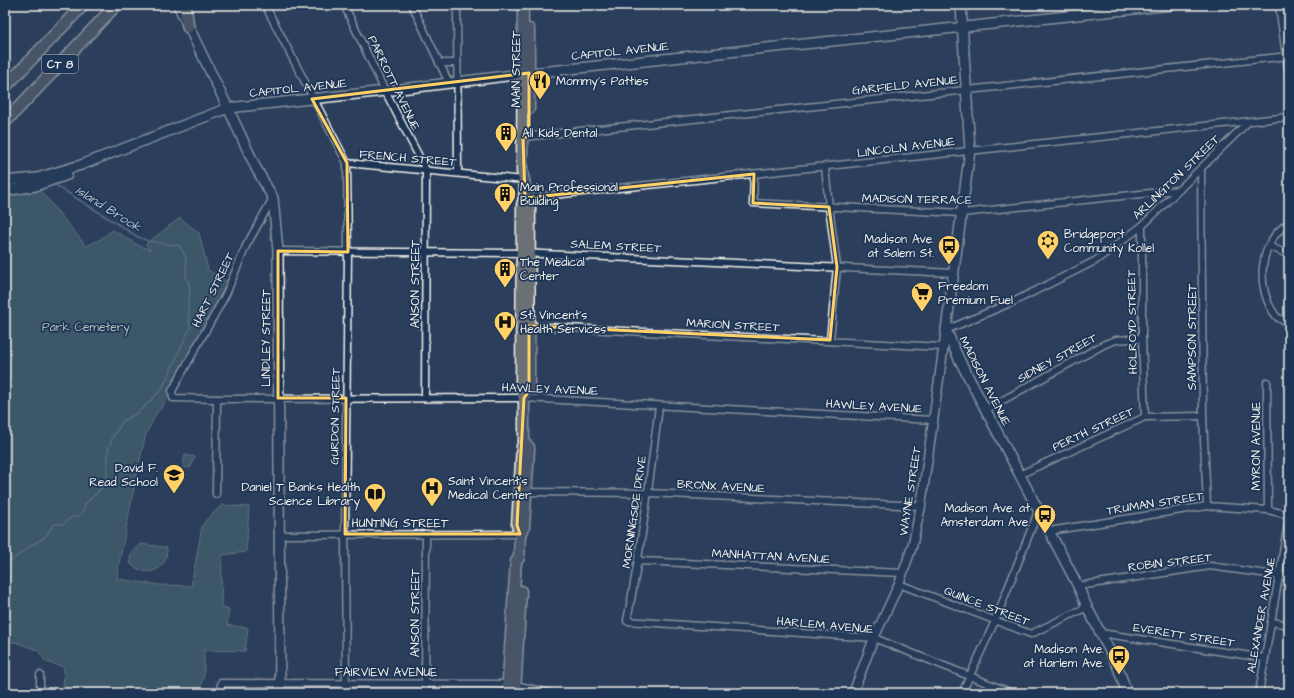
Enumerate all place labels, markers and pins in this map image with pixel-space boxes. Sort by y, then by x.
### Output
restaurant icon: Mommy's Patties [527,68,553,101]
place label: Mommy's Patties [556,73,649,91]
building icon: All Kids Dental [493,120,519,153]
place label: All Kids Dental [522,125,598,142]
place label: Main Professional Building [520,179,618,211]
building icon: Main Professional Building [492,181,518,214]
place label: Bridgeport Community Kollel [1064,226,1154,258]
synagogue icon: Bridgeport Community Kollel [1035,228,1061,261]
place label: Madison Ave. at Salem St. [864,231,934,262]
bus stop icon: Madison Ave. at Salem St. [936,233,962,266]
place label: The Medical Center [520,254,585,285]
building icon: The Medical Center [492,256,518,289]
place label: Freedom Premium Fuel [938,278,1013,309]
supermarket icon: Freedom Premium Fuel [909,280,935,313]
place label: St. Vincent's Health Services [520,307,606,338]
hospital icon: St. Vincent's Health Services [492,309,518,342]
place label: David F. Read School [89,460,158,491]
school or university icon: David F. Read School [161,462,187,495]
place label: Saint Vincent's Medical Center [448,473,532,504]
hospital icon: Saint Vincent's Medical Center [419,475,445,508]
place label: Daniel T Banks Health Science Library [241,479,360,511]
library icon: Daniel T Banks Health Science Library [362,481,388,514]
place label: Madison Ave. at Amsterdam Ave. [940,500,1030,531]
bus stop icon: Madison Ave. at Amsterdam Ave. [1032,502,1058,535]
place label: Madison Ave. at Harlem Ave. [1024,641,1104,672]
bus stop icon: Madison Ave. at Harlem Ave. [1106,643,1132,676]

